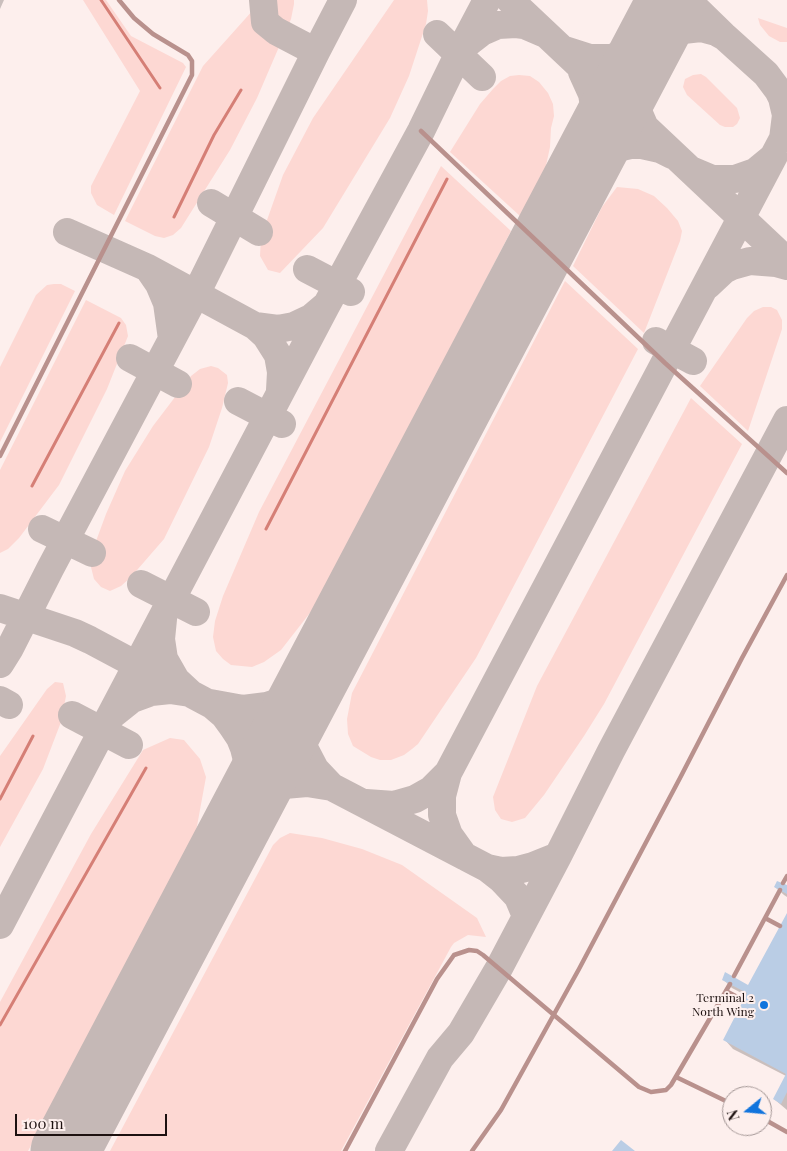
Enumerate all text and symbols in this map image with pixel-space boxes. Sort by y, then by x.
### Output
place label: Terminal 2 North Wing [692,991,754,1019]
marker: Terminal 2 North Wing [758,999,770,1011]
north arrow [722,1086,772,1136]
scale bar [18,1104,170,1136]
text: N [723,1108,744,1123]
text: 100 m [23,1113,64,1133]

